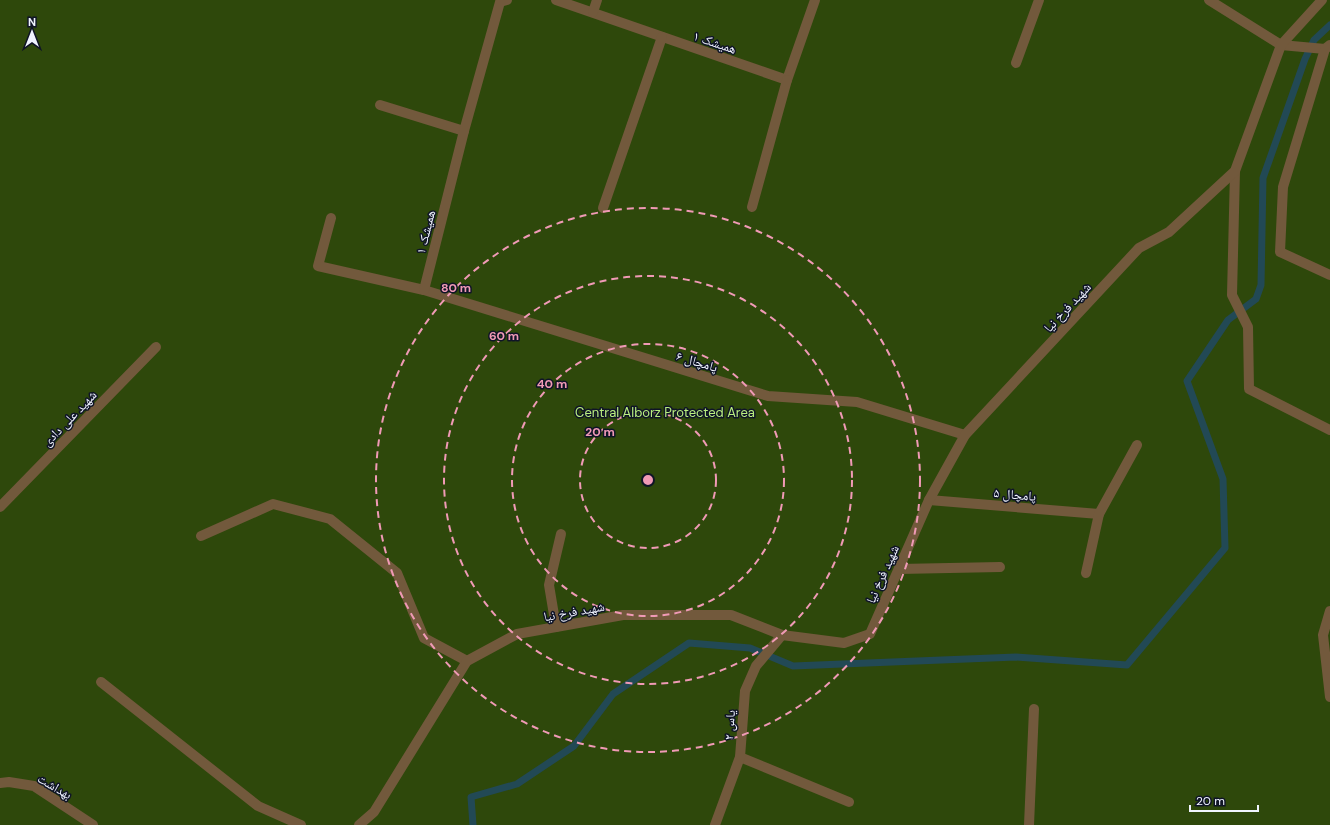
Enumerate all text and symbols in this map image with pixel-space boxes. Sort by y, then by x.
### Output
north arrow [12,12,52,52]
text: N [28,15,36,29]
street label: همیشک ۱ [691,27,739,58]
street label: همیشک ۱ [412,208,439,256]
street label: شهید فرخ نیا [1040,279,1095,336]
text: 80 m [441,280,471,296]
text: 60 m [489,328,519,344]
street label: پامچال ۶ [674,347,720,376]
text: 40 m [537,376,567,392]
street label: شهید علی دادی [38,387,100,450]
park label: Central Alborz Protected Area [575,404,755,421]
text: 20 m [585,424,615,440]
centre of rings [641,473,655,487]
street label: پامچال ۵ [993,484,1037,505]
street label: شهید فرخ نیا [862,543,904,606]
street label: شهید فرخ نیا [542,598,606,626]
street label: یاس ۲ [720,709,739,741]
street label: بهداشت [34,770,75,803]
scale bar [1190,787,1258,813]
text: 20 m [1196,793,1225,809]

